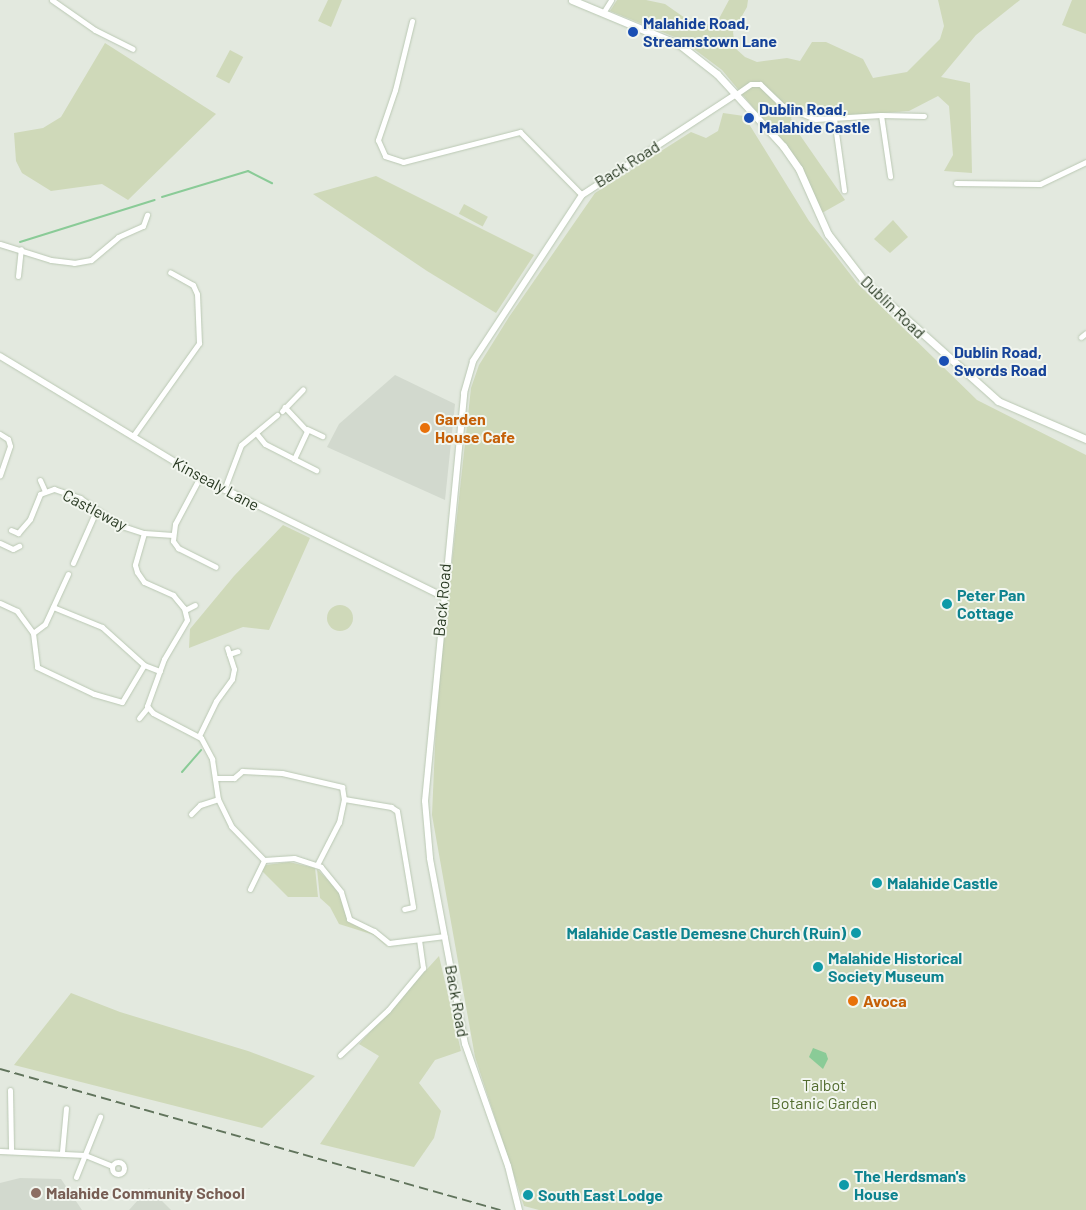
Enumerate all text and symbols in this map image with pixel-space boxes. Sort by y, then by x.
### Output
place label: Malahide Road, Streamstown Lane [643,13,777,51]
marker: Malahide Road, Streamstown Lane [627,26,639,38]
place label: Dublin Road, Malahide Castle [759,99,870,137]
marker: Dublin Road, Malahide Castle [743,112,755,124]
street label: Back Road [591,137,663,191]
street label: Dublin Road [857,272,929,342]
place label: Dublin Road, Swords Road [954,342,1047,380]
marker: Dublin Road, Swords Road [938,355,950,367]
place label: Garden House Cafe [435,409,515,447]
marker: Garden House Cafe [419,422,431,434]
street label: Kinsealy Lane [169,453,263,515]
street label: Castleway [60,485,130,535]
street label: Back Road [429,563,455,637]
place label: Peter Pan Cottage [957,585,1025,623]
marker: Peter Pan Cottage [941,598,953,610]
place label: Malahide Castle [887,873,998,893]
marker: Malahide Castle [871,877,883,889]
place label: Malahide Castle Demesne Church (Ruin) [566,923,846,943]
marker: Malahide Castle Demesne Church (Ruin) [850,927,862,939]
place label: Malahide Historical Society Museum [828,948,962,986]
marker: Malahide Historical Society Museum [812,961,824,973]
street label: Back Road [441,963,473,1039]
place label: Avoca [863,991,907,1011]
marker: Avoca [847,995,859,1007]
park label: Talbot Botanic Garden [771,1075,877,1113]
place label: The Herdsman's House [854,1166,966,1204]
marker: The Herdsman's House [838,1179,850,1191]
place label: Malahide Community School [46,1183,245,1203]
place label: South East Lodge [538,1185,663,1205]
marker: Malahide Community School [30,1187,42,1199]
marker: South East Lodge [522,1189,534,1201]

